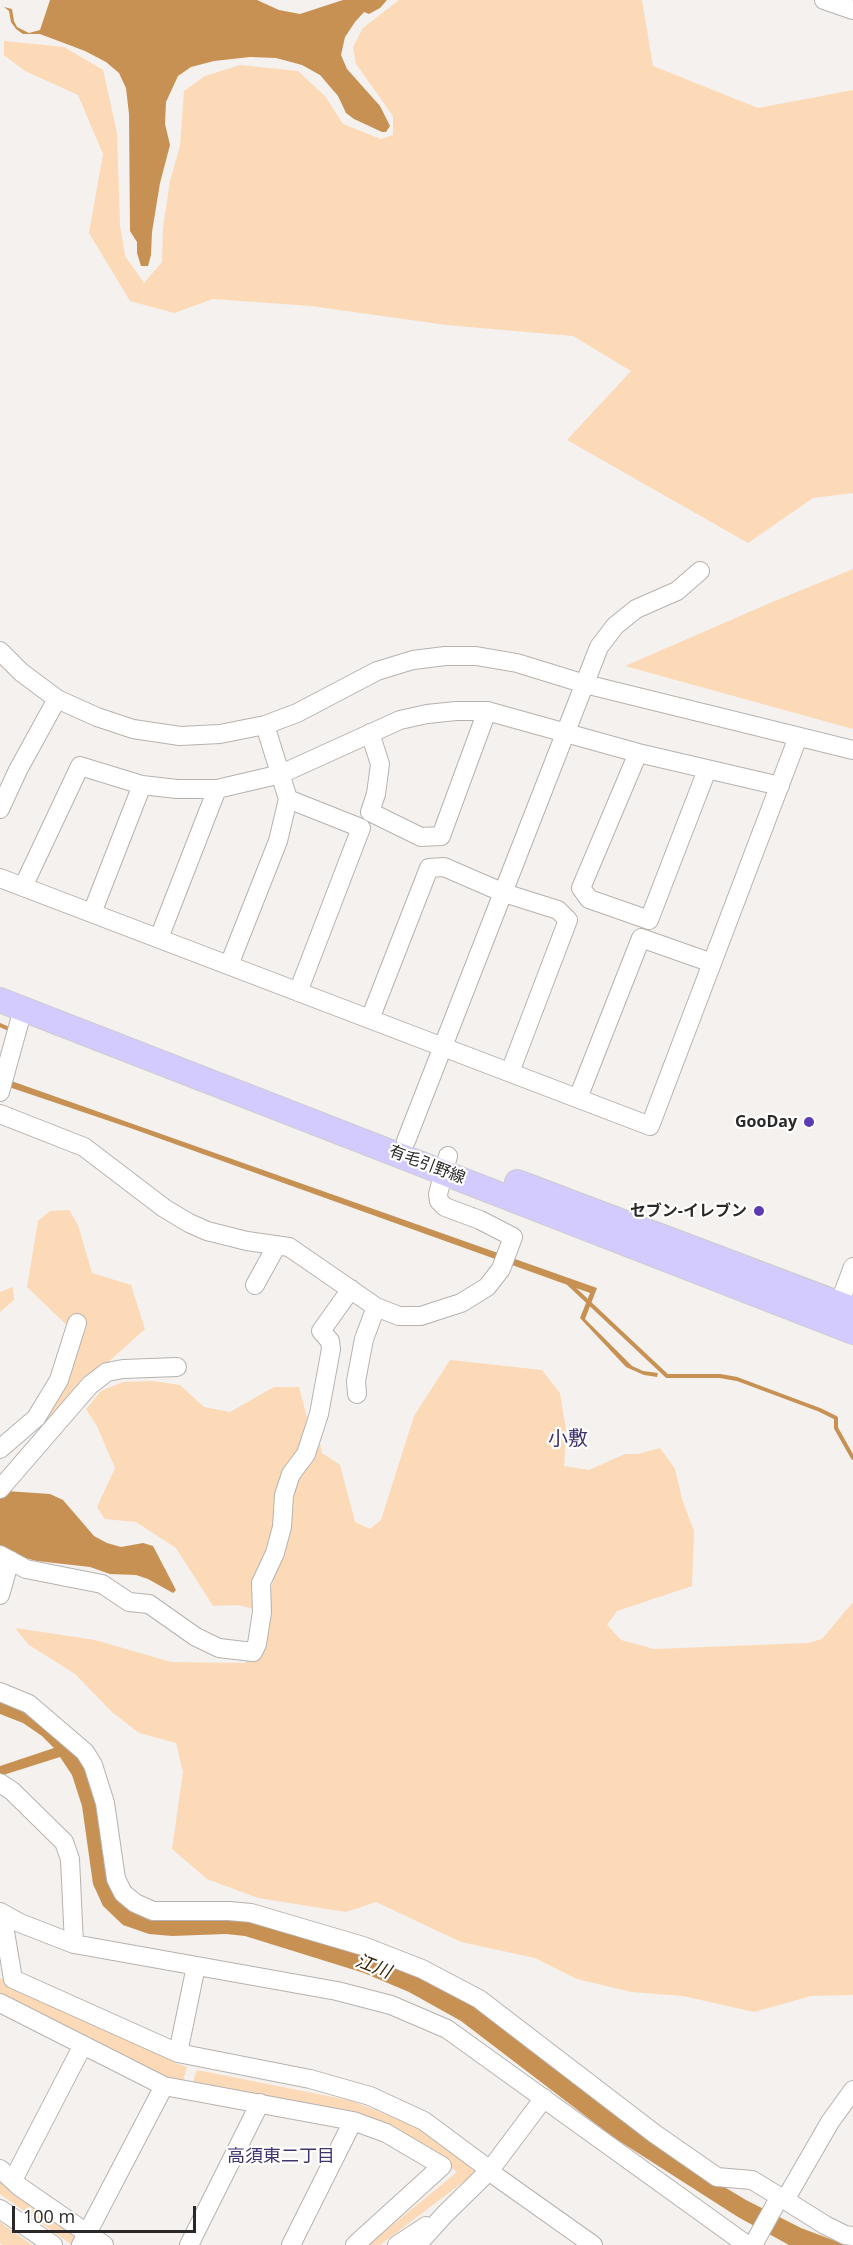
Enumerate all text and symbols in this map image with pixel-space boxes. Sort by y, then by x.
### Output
place label: GooDay [735,1112,797,1132]
marker: GooDay [802,1115,816,1129]
street label: 有毛引野線 [386,1142,468,1188]
place label: セブン-イレブン [630,1201,747,1221]
marker: セブン-イレブン [752,1204,766,1218]
district label: 小敷 [548,1427,588,1451]
water label: 江川 [352,1950,394,1984]
district label: 高須東二丁目 [227,2146,335,2168]
scale bar [15,2194,200,2232]
text: 100 m [23,2204,75,2228]

